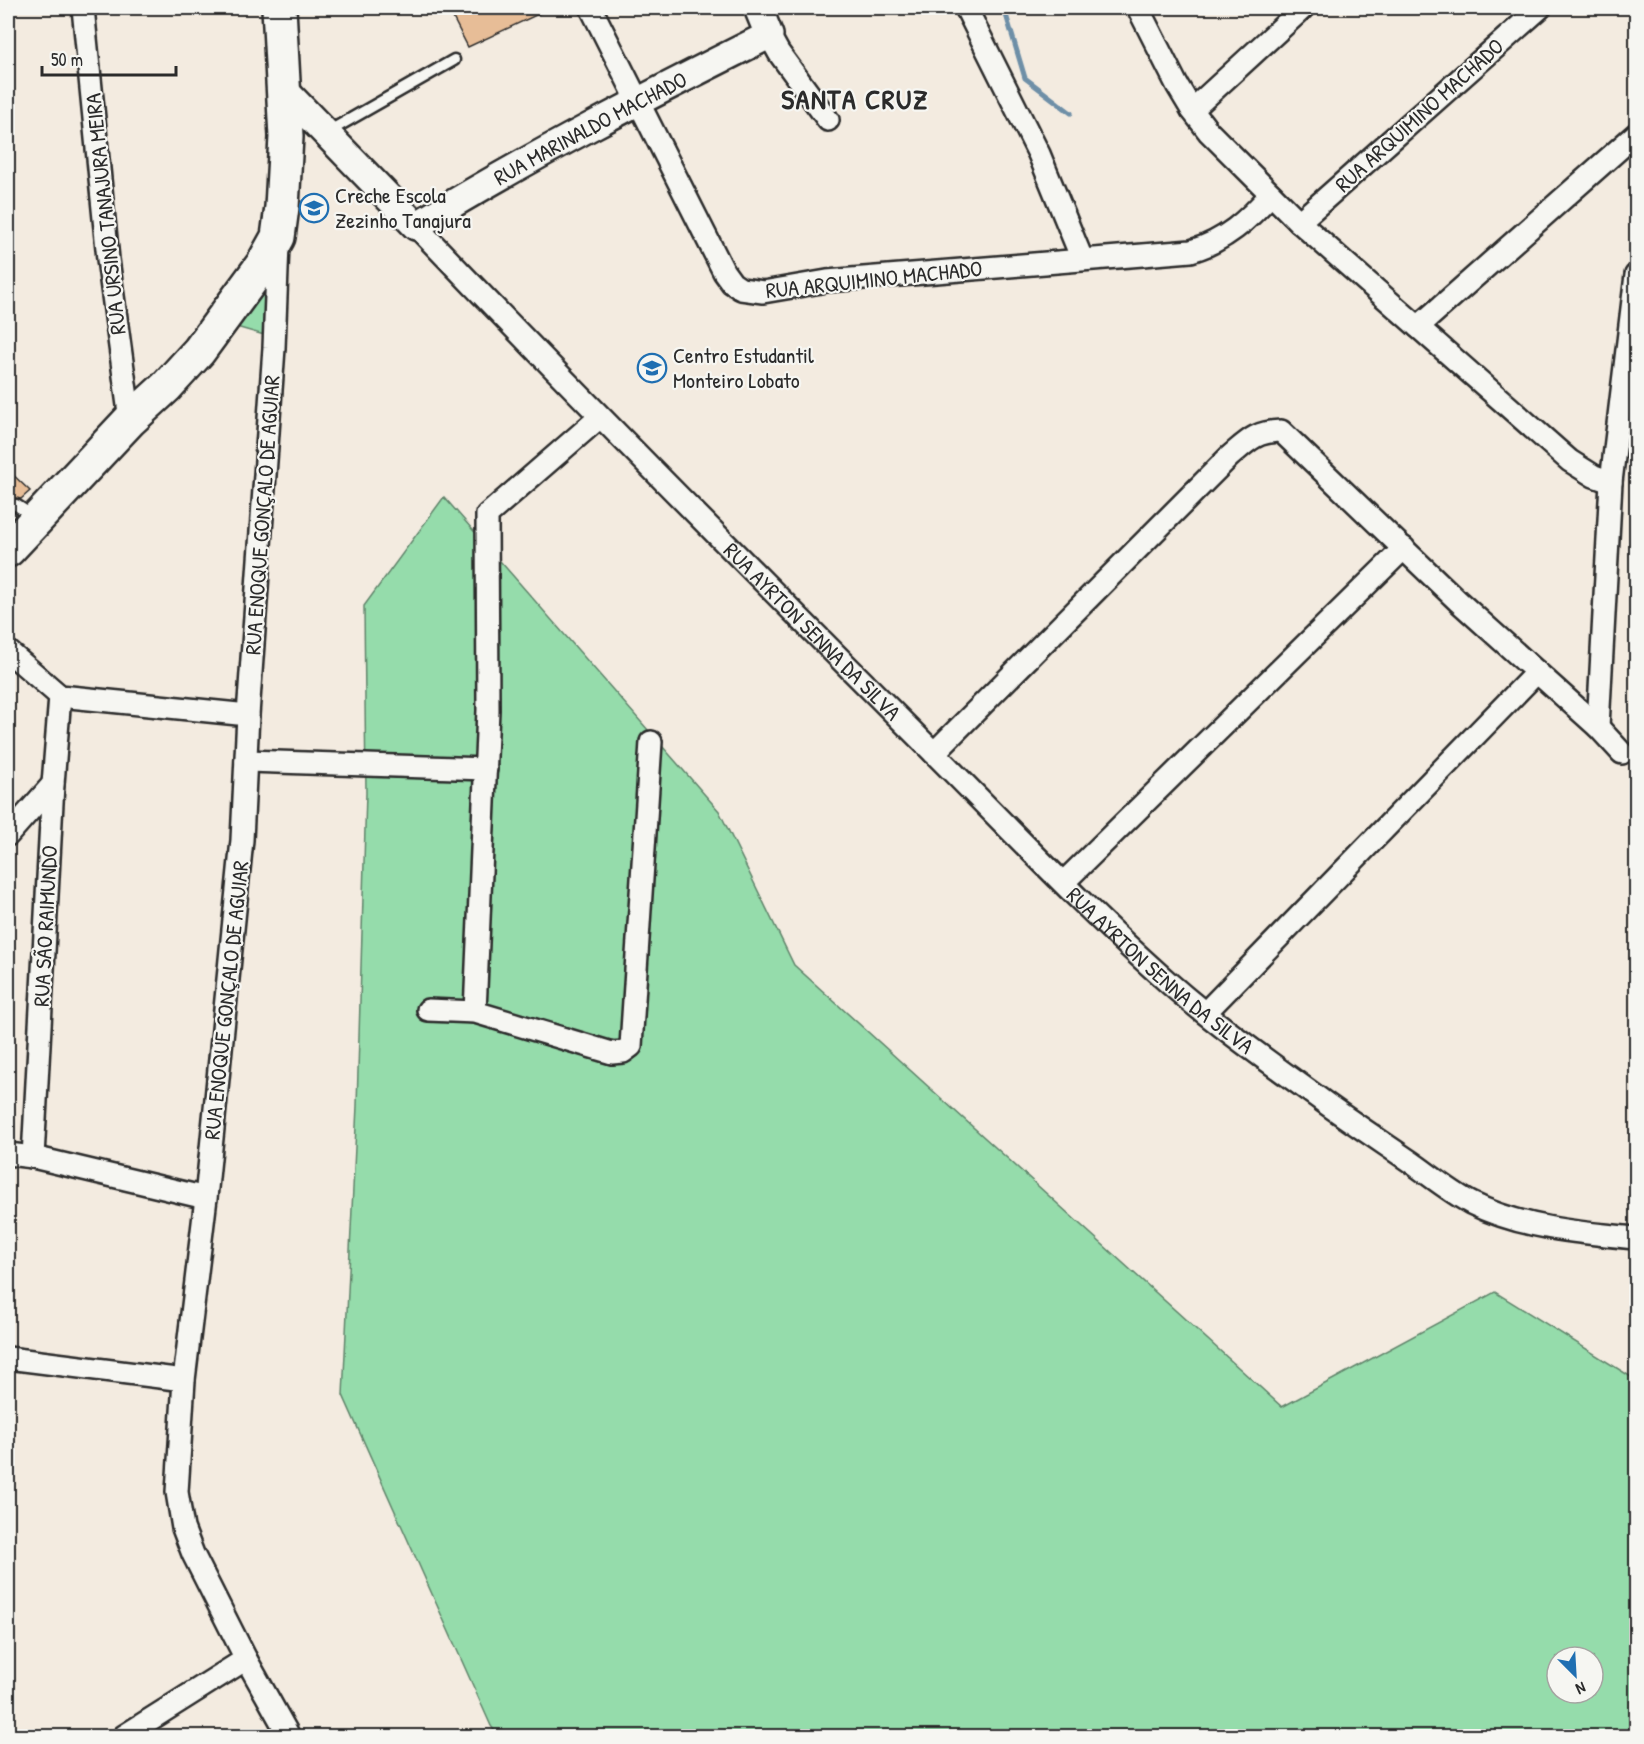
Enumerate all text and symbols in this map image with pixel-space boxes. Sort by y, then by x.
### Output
street label: RUA ARQUIMINO MACHADO [1328,31,1510,199]
scale bar [42,39,176,77]
text: 50 m [51,47,83,72]
street label: RUA MARINALDO MACHADO [488,64,692,192]
district label: SANTA CRUZ [781,80,929,118]
street label: RUA URSINO TANAJURA MEIRA [77,92,133,336]
place label: Creche Escola Zezinho Tanajura [335,180,471,235]
school or university icon: Creche Escola Zezinho Tanajura [298,192,330,224]
street label: RUA ARQUIMINO MACHADO [764,253,984,305]
place label: Centro Estudantil Monteiro Lobato [673,340,814,395]
school or university icon: Centro Estudantil Monteiro Lobato [636,352,668,384]
street label: RUA ENOQUE GONÇALO DE AGUIAR [237,374,287,656]
street label: RUA AYRTON SENNA DA SILVA [717,536,908,727]
street label: RUA SÃO RAIMUNDO [26,845,64,1007]
street label: RUA ENOQUE GONÇALO DE AGUIAR [196,859,256,1141]
street label: RUA AYRTON SENNA DA SILVA [1060,880,1260,1061]
north arrow [1545,1645,1605,1705]
text: N [1572,1677,1589,1701]

